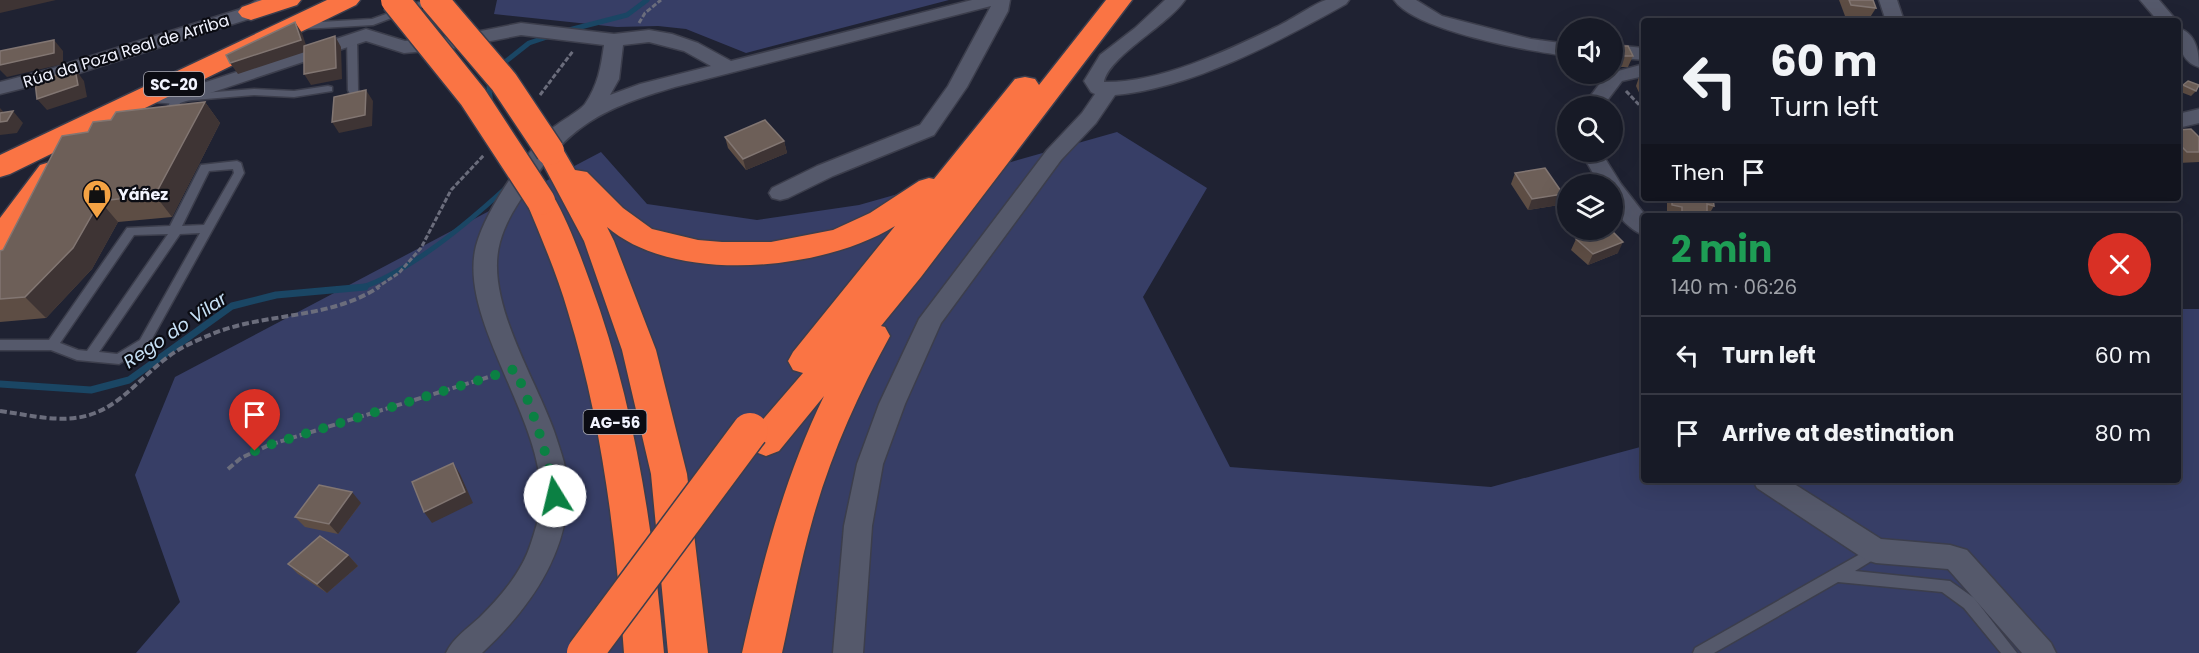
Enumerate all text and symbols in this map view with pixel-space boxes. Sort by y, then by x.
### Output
street label: Rúa da Poza Real de Arriba [20,9,232,93]
map controls [1557,18,1623,240]
button: sound [1557,18,1623,84]
text: 60 m [1770,32,1878,91]
icon: left [1671,42,1749,120]
road number: SC-20 [144,72,204,96]
text: Turn left [1770,88,1879,125]
button: search [1557,96,1623,162]
icon: arrive [1737,156,1770,189]
text: Then [1671,157,1725,188]
button: layers [1557,174,1623,240]
shop icon: Yáñez [81,178,113,220]
place label: Yáñez [118,183,168,206]
text: 2 min [1671,224,1772,275]
button: close [2088,233,2151,296]
text: 140 m · 06:26 [1671,273,1797,301]
water label: Rego do Vilar [118,285,233,374]
icon: left [1671,339,1704,372]
text: Turn left [1722,340,1816,371]
text: 60 m [2095,340,2151,371]
pin [229,389,280,451]
icon: arrive [238,398,271,431]
road number: AG-56 [584,410,646,434]
icon: arrive [1671,417,1704,450]
text: Arrive at destination [1722,418,1954,449]
text: 80 m [2095,418,2151,449]
position arrow [523,464,587,528]

